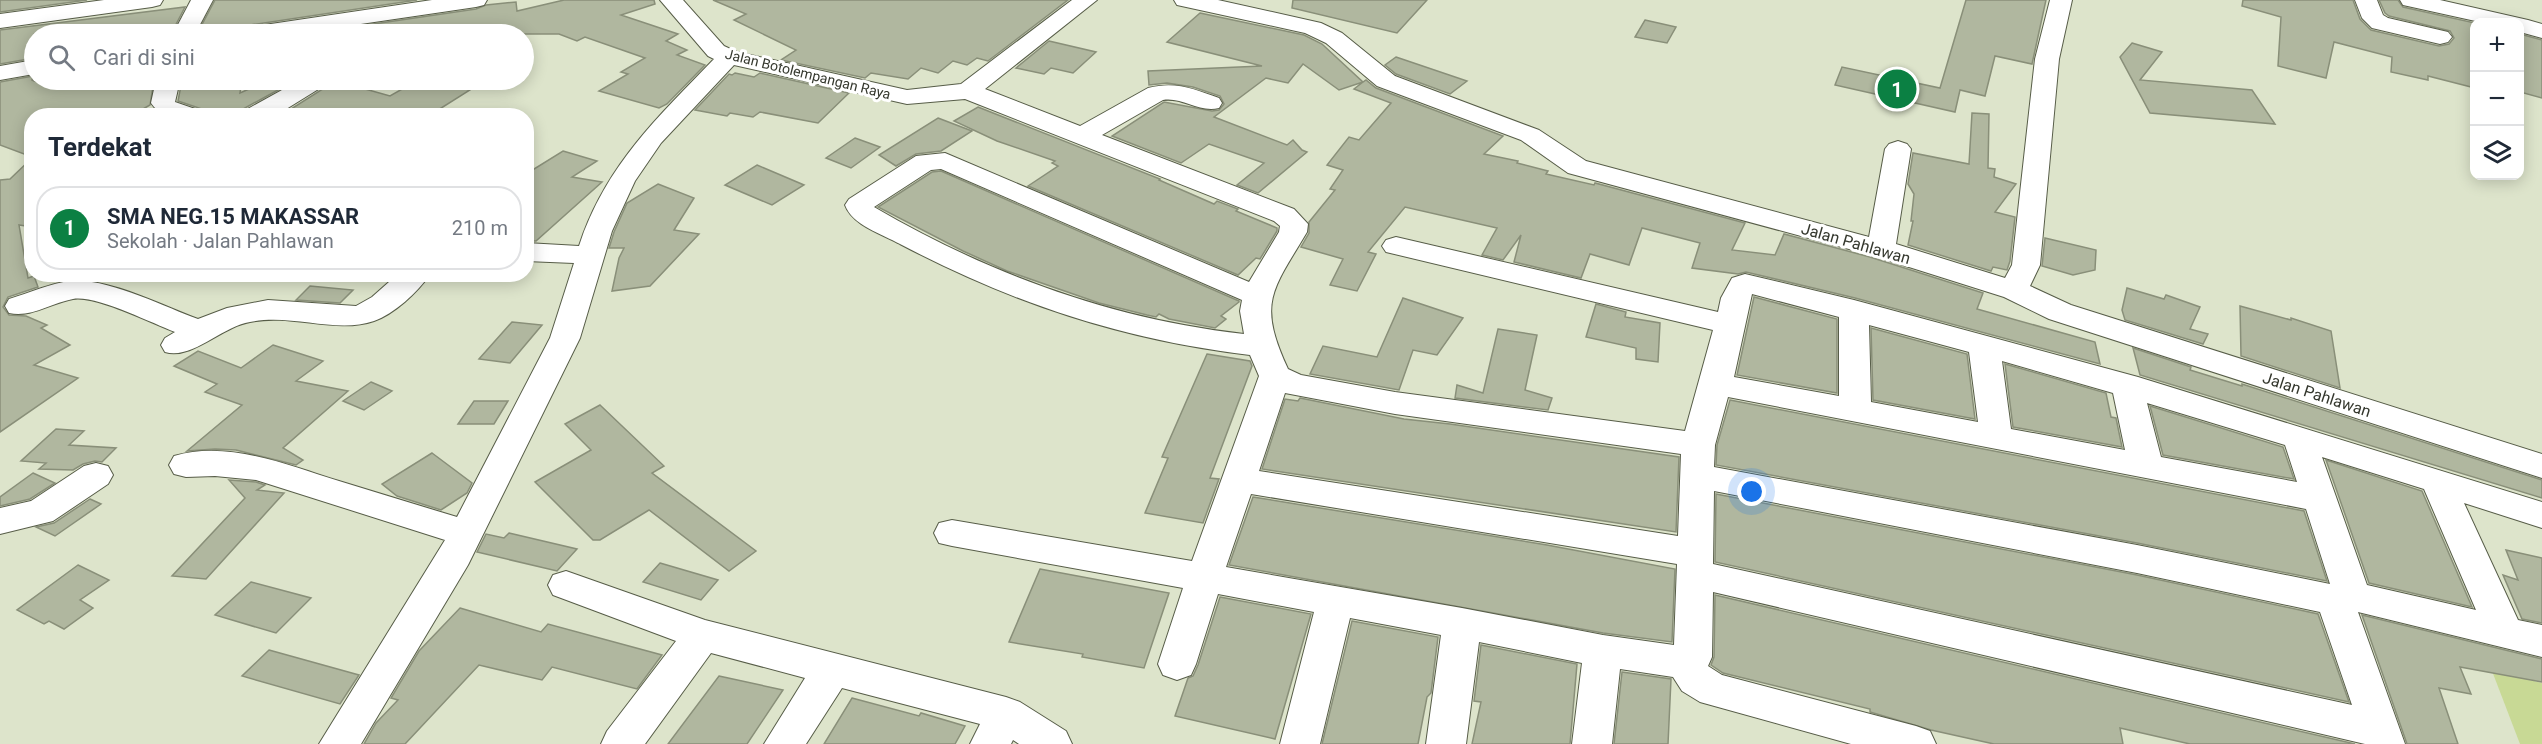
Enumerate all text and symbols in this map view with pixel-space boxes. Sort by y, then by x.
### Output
map controls [2470,18,2524,180]
button: + [2470,18,2524,72]
search box [24,24,534,90]
icon: search [45,41,78,74]
text: Cari di sini [93,45,195,70]
street label: Jalan Botolempangan Raya [724,46,892,102]
pin: 1 [1878,66,1916,112]
button: − [2470,72,2524,126]
button: layers [2470,126,2524,180]
text: Terdekat [48,132,152,162]
text: SMA NEG.15 MAKASSAR [107,204,359,229]
text: 1 [64,216,75,240]
text: 210 m [452,216,508,240]
street label: Jalan Pahlawan [1799,219,1913,268]
text: Sekolah · Jalan Pahlawan [107,229,334,253]
street label: Jalan Pahlawan [2260,368,2373,421]
your location [1737,477,1766,506]

